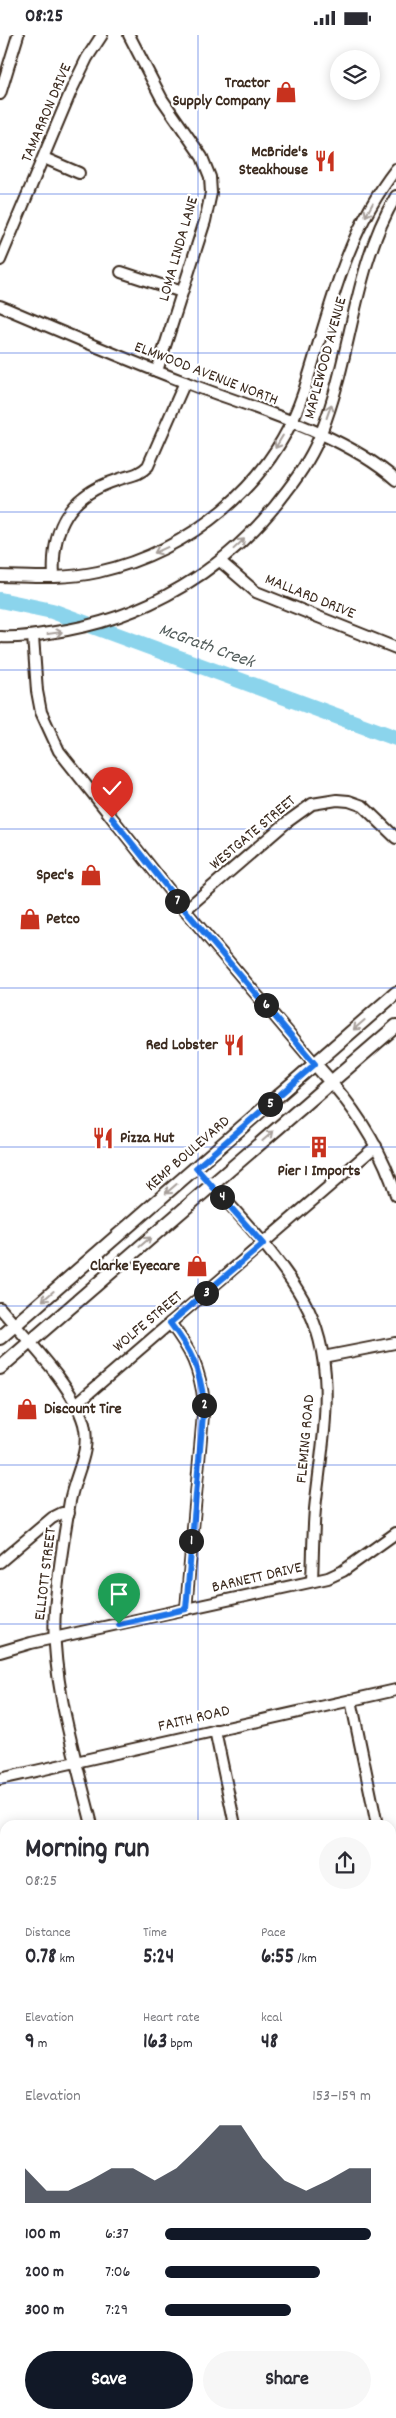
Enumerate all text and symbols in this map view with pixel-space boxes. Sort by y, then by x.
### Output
text: 08:25 [25,4,63,31]
map controls [330,50,380,100]
button: layers [330,50,380,100]
street label: TAMARRON DRIVE [16,59,78,166]
place label: Tractor Supply Company [173,72,272,113]
shop icon: Tractor Supply Company [273,79,299,105]
place label: McBride's Steakhouse [239,141,308,182]
restaurant icon: McBride's Steakhouse [312,148,338,174]
street label: LOMA LINDA LANE [153,193,205,304]
one-way arrow [364,202,374,217]
street label: MAPLEWOOD AVENUE [299,294,354,421]
street label: ELMWOOD AVENUE NORTH [131,336,281,412]
one-way arrow [325,404,334,419]
one-way arrow [273,434,283,448]
one-way arrow [233,538,245,550]
one-way arrow [154,546,169,556]
street label: MALLARD DRIVE [261,568,359,626]
water label: McGrath Creek [155,618,259,676]
one-way arrow [47,627,63,637]
pin [91,767,133,818]
icon: check [98,774,126,802]
street label: WESTGATE STREET [205,790,302,876]
shop icon: Spec's [78,862,104,888]
place label: Spec's [36,864,74,887]
pin: 7 [164,889,190,913]
text: 7 [175,891,180,911]
shop icon: Petco [17,906,43,932]
place label: Petco [46,908,80,931]
pin: 6 [254,993,278,1017]
text: 6 [263,995,270,1015]
one-way arrow [353,1019,366,1030]
restaurant icon: Red Lobster [221,1032,247,1058]
place label: Red Lobster [146,1034,219,1057]
pin: 5 [258,1091,282,1117]
text: 5 [267,1094,274,1114]
street label: KEMP BOULEVARD [141,1111,235,1197]
restaurant icon: Pizza Hut [90,1125,116,1151]
place label: Pizza Hut [120,1127,175,1150]
one-way arrow [262,1130,275,1142]
building icon: Pier 1 Imports [306,1134,332,1160]
place label: Pier 1 Imports [277,1160,361,1183]
one-way arrow [165,1184,178,1195]
pin: 4 [210,1185,234,1209]
text: 4 [220,1187,225,1207]
one-way arrow [139,1236,152,1248]
shop icon: Clarke Eyecare [184,1253,210,1279]
place label: Clarke Eyecare [90,1255,180,1278]
pin: 3 [194,1281,218,1305]
text: 3 [203,1283,210,1303]
street label: WOLFE STREET [108,1285,188,1358]
one-way arrow [42,1290,55,1302]
pin: 2 [192,1393,216,1417]
street label: FLEMING ROAD [291,1394,321,1484]
text: 2 [201,1395,208,1415]
shop icon: Discount Tire [14,1396,40,1422]
place label: Discount Tire [44,1398,122,1421]
street label: ELLIOTT STREET [29,1526,63,1622]
pin: 1 [178,1529,204,1553]
text: 1 [190,1531,193,1551]
street label: BARNETT DRIVE [210,1556,305,1600]
pin [98,1573,140,1624]
icon: arrive [105,1580,133,1608]
street label: FAITH ROAD [156,1700,232,1738]
text: Morning run [25,1831,149,1871]
button: share [319,1837,371,1889]
text: 08:25 [25,1870,57,1893]
text: Distance [25,1923,71,1943]
text: Time [143,1923,167,1943]
text: Pace [261,1923,286,1943]
text: 0.78 [25,1943,56,1973]
text: 5:24 [143,1943,174,1973]
text: 6:55 [261,1943,294,1973]
text: km [56,1949,75,1969]
text: /km [294,1949,317,1969]
text: Elevation [25,2008,74,2028]
text: Heart rate [143,2008,200,2028]
text: kcal [261,2008,282,2028]
text: 9 [25,2028,35,2058]
text: 163 [143,2028,167,2058]
text: 48 [261,2028,278,2058]
text: m [35,2034,47,2054]
text: bpm [167,2034,193,2054]
text: Elevation [25,2085,81,2108]
text: 153–159 m [312,2085,371,2108]
text: 100 m [25,2223,61,2246]
text: 6:37 [105,2223,129,2246]
text: 200 m [25,2261,64,2284]
text: 7:06 [105,2261,130,2284]
text: 300 m [25,2299,64,2322]
text: 7:29 [105,2299,128,2322]
button: Save [25,2351,193,2409]
button: Share [203,2351,371,2409]

